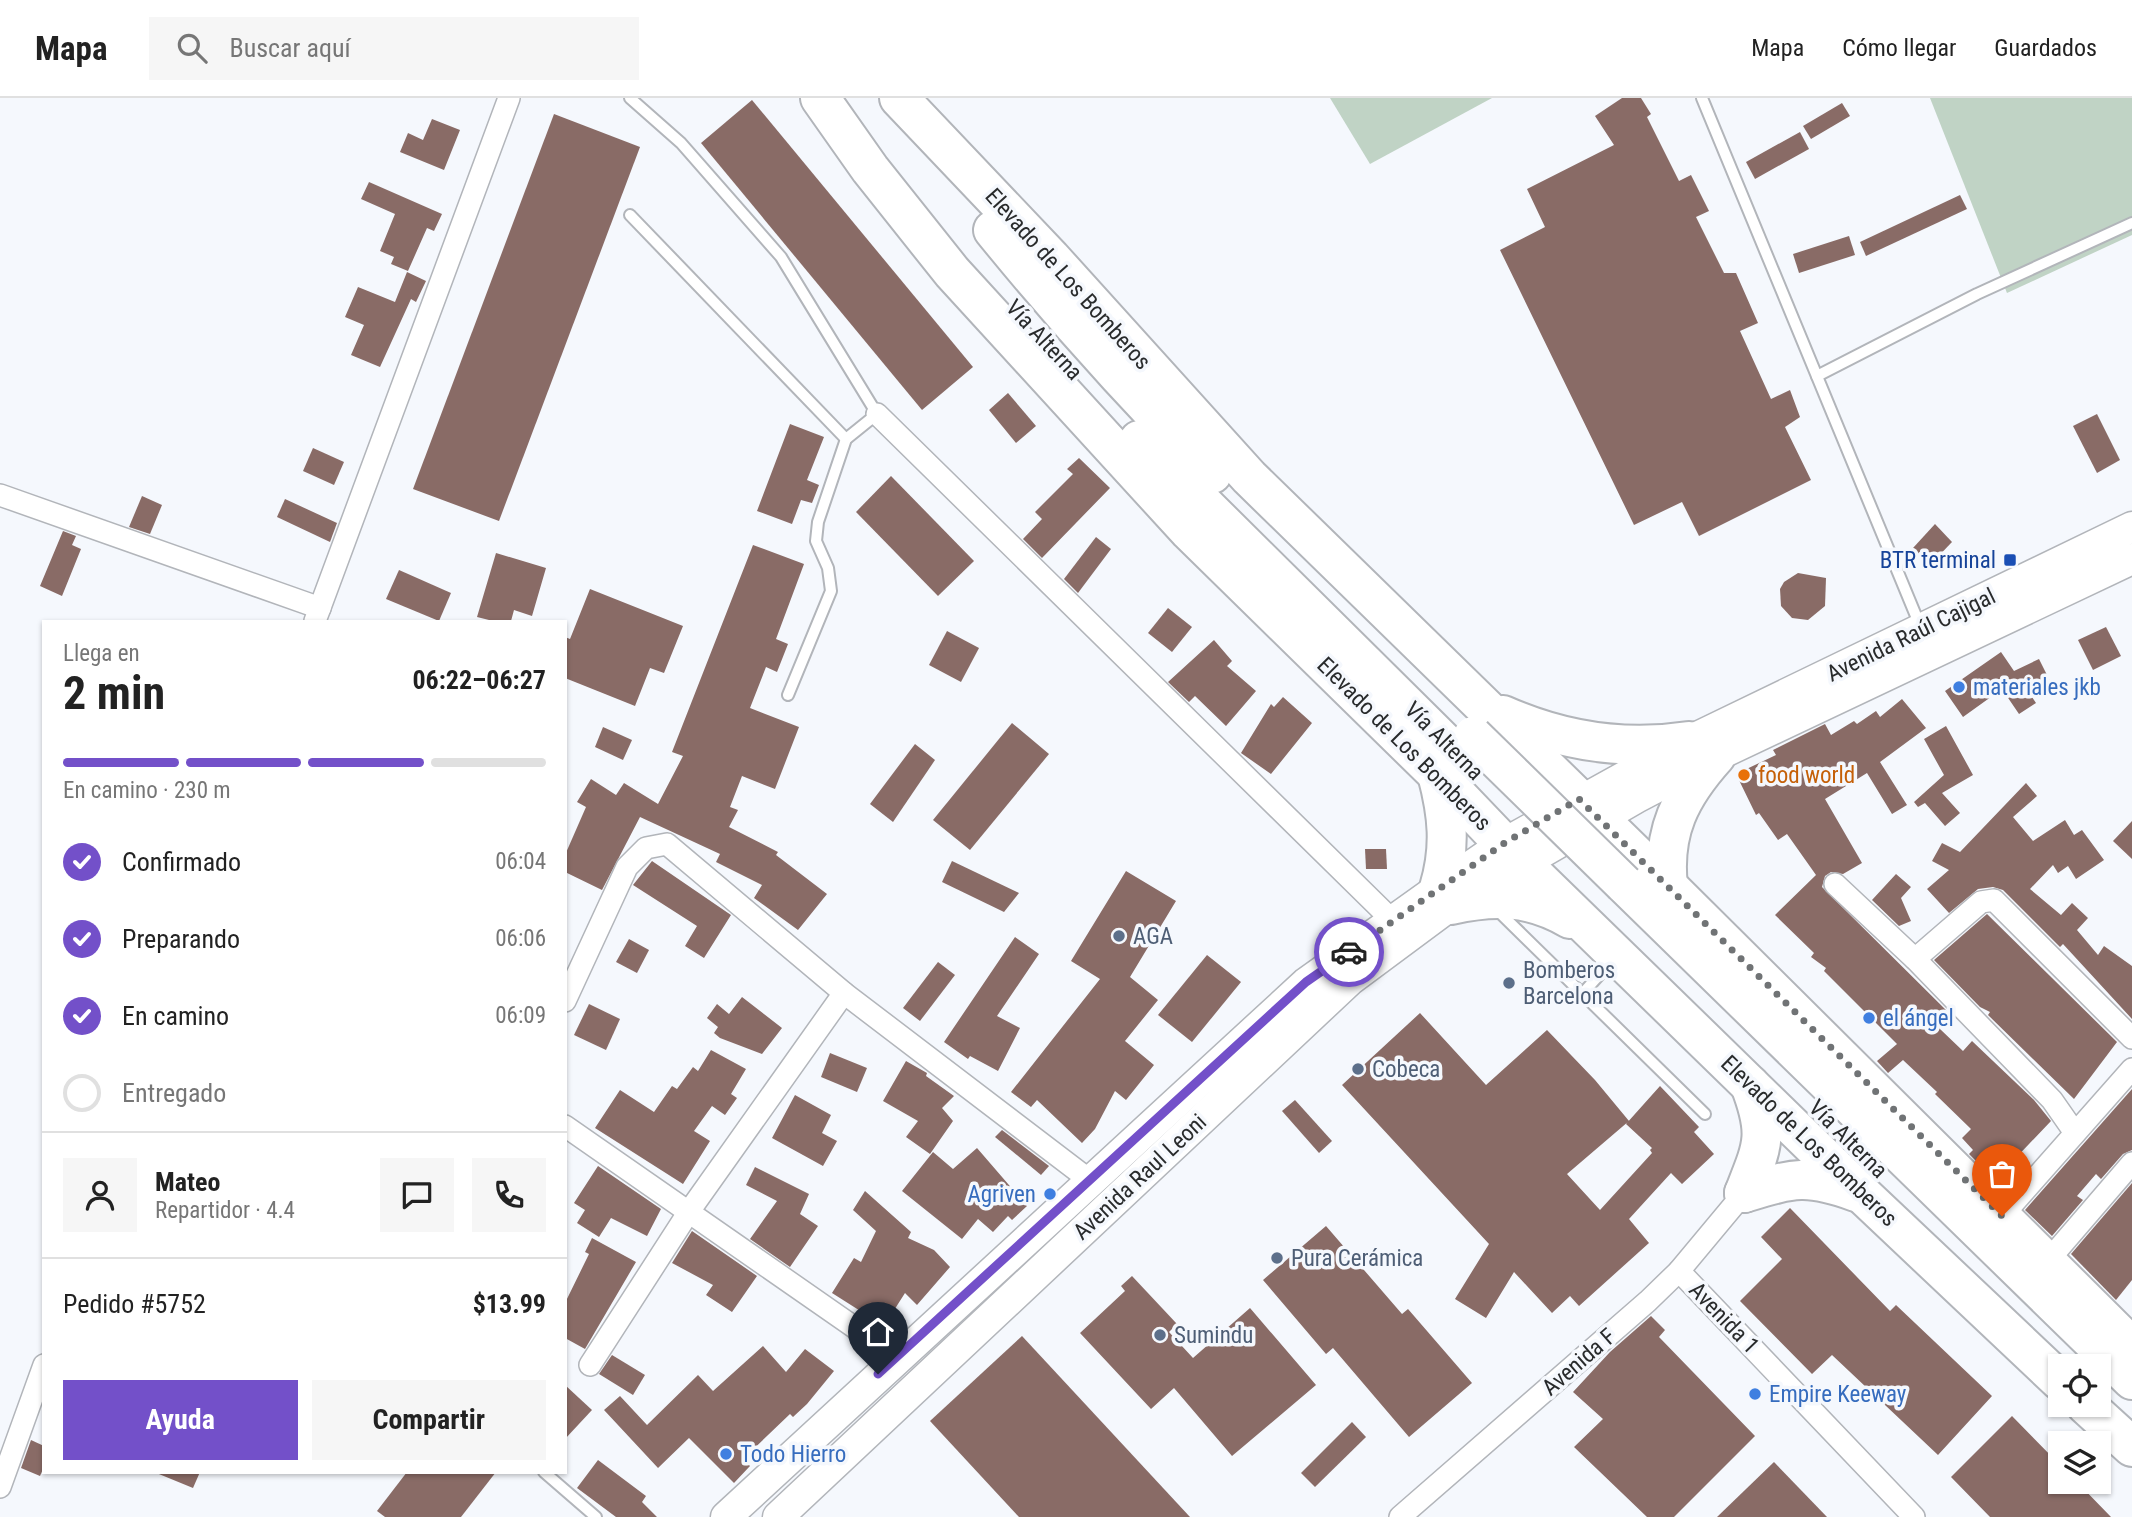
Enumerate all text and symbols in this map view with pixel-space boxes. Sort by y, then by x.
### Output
search box [149,17,639,80]
text: Mapa [35,29,107,68]
icon: search [173,29,211,67]
text: Buscar aquí [229,33,351,63]
text: Mapa [1751,34,1804,62]
text: Cómo llegar [1842,34,1956,62]
text: Guardados [1994,34,2097,62]
street label: Elevado de Los Bomberos [980,183,1156,375]
street label: Vía Alterna [1000,294,1088,386]
place label: BTR terminal [1880,547,1996,574]
marker: BTR terminal [2002,552,2018,568]
street label: Avenida Raúl Cajigal [1822,582,2000,688]
text: Llega en [63,640,140,667]
street label: Elevado de Los Bomberos [1312,652,1496,836]
text: 06:22–06:27 [412,665,546,695]
text: 2 min [63,666,165,720]
place label: materiales jkb [1973,674,2101,701]
marker: materiales jkb [1951,679,1967,695]
street label: Vía Alterna [1399,696,1489,786]
place label: food world [1758,762,1855,789]
marker: food world [1736,767,1752,783]
text: En camino · 230 m [63,777,231,804]
icon: check [63,843,101,881]
text: Confirmado [122,847,241,877]
text: 06:04 [495,848,546,875]
courier [1314,917,1384,987]
icon: check [63,920,101,958]
place label: AGA [1133,923,1173,950]
text: Preparando [122,924,240,954]
text: 06:06 [495,925,546,952]
marker: AGA [1111,928,1127,944]
icon: car [1330,933,1368,971]
place label: Bomberos Barcelona [1523,957,1615,1010]
marker: Bomberos Barcelona [1501,975,1517,991]
icon: check [63,997,101,1035]
text: En camino [122,1001,229,1031]
text: 06:09 [495,1002,546,1029]
place label: el ángel [1883,1005,1954,1032]
marker: el ángel [1861,1010,1877,1026]
street label: Elevado de Los Bomberos [1715,1050,1903,1232]
place label: Cobeca [1372,1056,1440,1083]
marker: Cobeca [1350,1061,1366,1077]
text: Entregado [122,1078,226,1108]
street label: Vía Alterna [1803,1094,1893,1184]
street label: Avenida Raul Leoni [1068,1109,1212,1245]
pin [1972,1144,2032,1216]
icon: bag [1983,1155,2021,1193]
button: person [63,1158,137,1232]
button: chat [380,1158,454,1232]
button: phone [472,1158,546,1232]
text: Mateo [155,1167,220,1197]
place label: Agriven [967,1181,1036,1208]
marker: Agriven [1042,1186,1058,1202]
text: Repartidor · 4.4 [155,1197,295,1224]
place label: Pura Cerámica [1291,1245,1423,1272]
marker: Pura Cerámica [1269,1250,1285,1266]
street label: Avenida 1 [1683,1277,1765,1359]
text: Pedido #5752 [63,1289,206,1319]
text: $13.99 [473,1289,546,1319]
pin [848,1302,908,1374]
icon: home [859,1313,897,1351]
place label: Sumindu [1174,1322,1253,1349]
street label: Avenida F [1537,1323,1621,1401]
marker: Sumindu [1152,1327,1168,1343]
map controls [2048,1354,2111,1494]
button: locate [2048,1354,2111,1417]
button: Ayuda [63,1380,298,1460]
button: Compartir [312,1380,546,1460]
place label: Empire Keeway [1769,1381,1907,1408]
marker: Empire Keeway [1747,1386,1763,1402]
button: layers [2048,1431,2111,1494]
place label: Todo Hierro [740,1441,846,1468]
marker: Todo Hierro [718,1446,734,1462]

